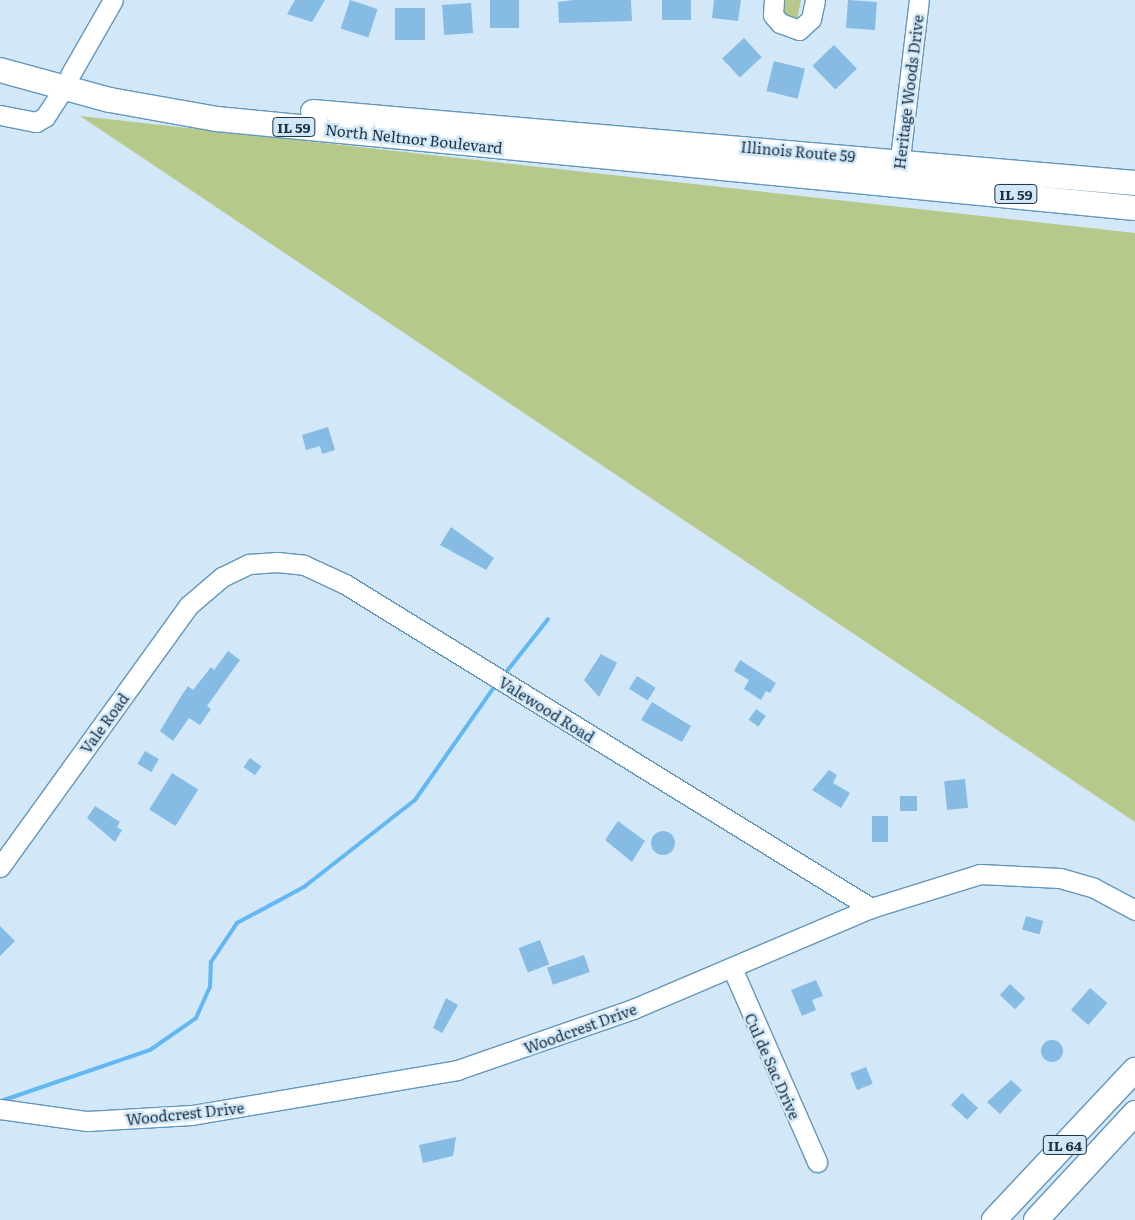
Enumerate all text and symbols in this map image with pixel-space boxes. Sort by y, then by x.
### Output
street label: Heritage Woods Drive [890,14,926,170]
road number: IL 59 [272,115,316,138]
street label: North Neltnor Boulevard [324,120,504,156]
street label: Illinois Route 59 [740,137,856,165]
road number: IL 59 [994,182,1038,205]
street label: Valewood Road [496,672,598,746]
street label: Vale Road [76,689,132,757]
street label: Woodcrest Drive [521,999,639,1057]
street label: Cul de Sac Drive [742,1010,804,1122]
street label: Woodcrest Drive [125,1098,245,1128]
road number: IL 64 [1042,1134,1088,1156]

